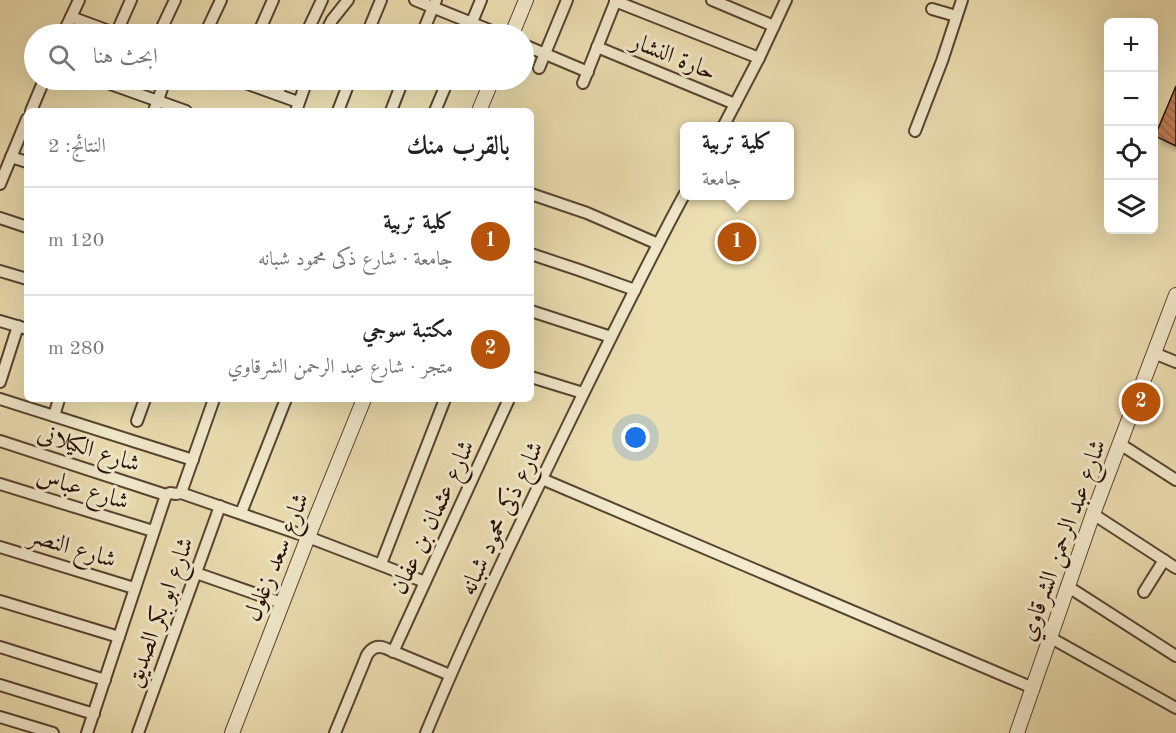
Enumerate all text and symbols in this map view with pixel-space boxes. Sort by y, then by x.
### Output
map controls [1104,18,1158,234]
button: + [1104,18,1158,72]
search box [24,24,534,90]
street label: حارة النشار [626,29,719,86]
icon: search [45,41,78,74]
text: ابحث هنا [93,46,158,68]
button: − [1104,72,1158,126]
popup [680,122,794,200]
button: locate [1104,126,1158,180]
text: كلية تربية [702,132,772,154]
text: بالقرب منك [407,134,510,160]
text: النتائج: 2 [48,137,106,157]
text: جامعة [702,170,741,190]
button: layers [1104,180,1158,234]
text: كلية تربية [383,212,453,234]
pin: 1 [718,220,756,264]
text: 120 m [48,231,104,251]
text: 1 [485,231,496,251]
text: جامعة · شارع ذكى محمود شبانه [258,250,453,270]
text: مكتبة سوجي [362,320,453,342]
text: 280 m [48,339,104,359]
text: 2 [485,339,496,359]
text: متجر · شارع عبد الرحمن الشرقاوي [227,358,453,378]
pin: 2 [1122,380,1160,424]
street label: شارع الكيلانى [32,422,143,483]
your location [621,423,650,452]
street label: شارع ذكى محمود شبانه [452,436,554,602]
street label: شارع عبد الرحمن الشرقاوي [1015,436,1117,647]
street label: شارع عثمان بن عفان [388,437,485,601]
street label: شارع عباس [32,465,131,521]
street label: شارع سعد زغلول [241,490,320,628]
street label: شارع النصر [22,524,119,579]
street label: شارع ابو بكر الصديق [121,534,205,693]

